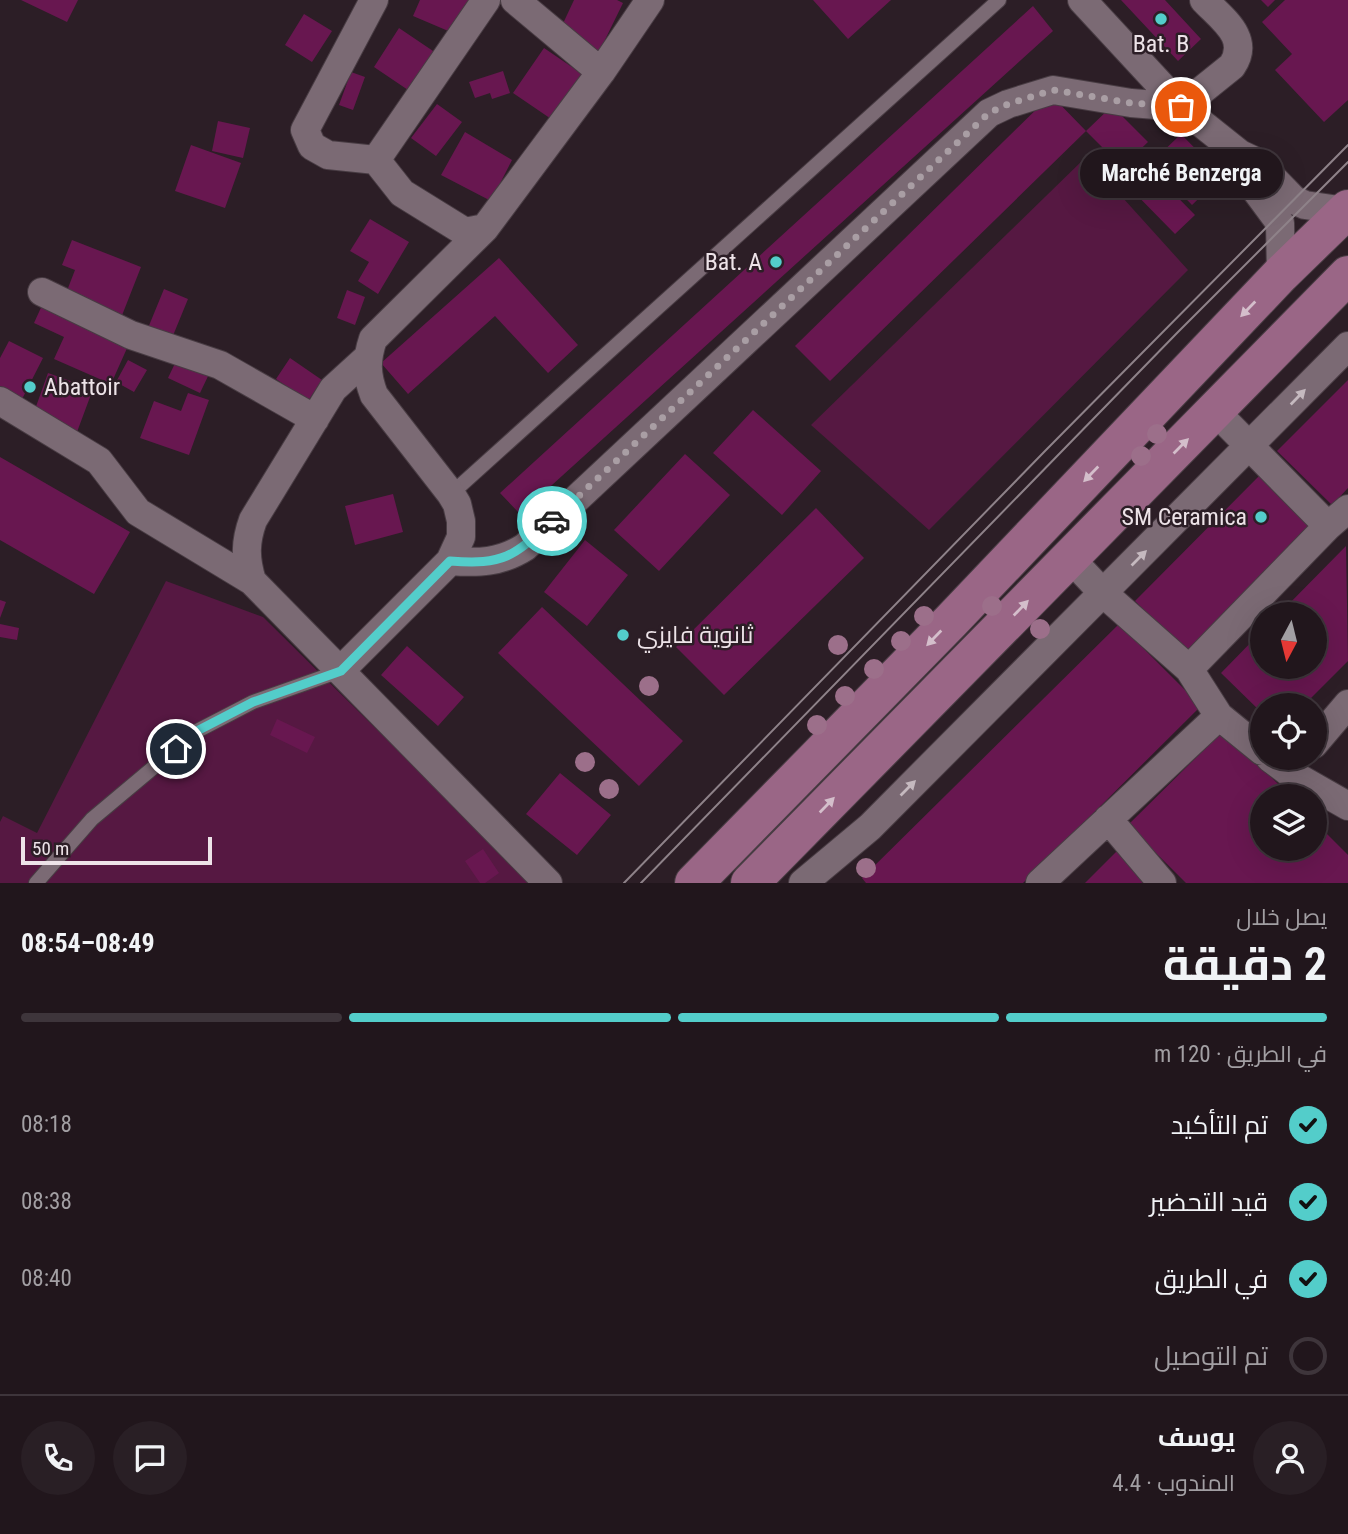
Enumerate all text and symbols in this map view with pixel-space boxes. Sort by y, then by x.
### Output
marker: Bat. B [1153,11,1169,27]
place label: Bat. B [1133,30,1189,58]
pin [1151,77,1211,137]
icon: bag [1162,88,1200,126]
callout: Marché Benzerga [1080,149,1282,198]
text: Marché Benzerga [1101,160,1262,187]
place label: Bat. A [705,248,762,276]
marker: Bat. A [768,254,784,270]
one-way arrow [1240,300,1256,317]
place label: Abattoir [44,373,120,401]
marker: Abattoir [22,379,38,395]
one-way arrow [1289,389,1305,406]
one-way arrow [1172,437,1189,454]
one-way arrow [1082,465,1099,482]
courier [517,486,587,556]
icon: car [533,502,571,540]
place label: SM Ceramica [1122,503,1247,531]
marker: SM Ceramica [1253,509,1269,525]
one-way arrow [1130,550,1146,567]
one-way arrow [1013,600,1029,616]
north arrow [1250,602,1326,679]
map controls [1250,602,1327,861]
place label: ثانوية فايزي [637,621,754,653]
marker: ثانوية فايزي [615,627,631,643]
one-way arrow [926,629,942,646]
button: locate [1250,693,1327,770]
pin [146,719,206,779]
icon: home [157,730,195,768]
one-way arrow [900,780,916,797]
button: layers [1250,784,1327,861]
one-way arrow [819,797,835,814]
scale bar [21,834,212,866]
text: 50 m [32,837,69,860]
text: يصل خلال [1236,904,1327,931]
text: 08:49–08:54 [21,928,155,958]
text: 2 دقيقة [1163,937,1327,991]
text: في الطريق · 120 m [1154,1041,1327,1068]
icon: check [1289,1106,1327,1144]
text: تم التأكيد [1171,1110,1268,1140]
text: 08:18 [21,1111,72,1138]
icon: check [1289,1183,1327,1221]
text: قيد التحضير [1150,1187,1268,1217]
text: 08:38 [21,1188,72,1215]
icon: check [1289,1260,1327,1298]
text: في الطريق [1155,1264,1268,1294]
text: 08:40 [21,1265,72,1292]
text: تم التوصيل [1154,1341,1268,1371]
button: phone [21,1421,95,1495]
button: chat [113,1421,187,1495]
button: person [1253,1421,1327,1495]
text: يوسف [1158,1422,1235,1452]
text: المندوب · 4.4 [1112,1470,1235,1497]

